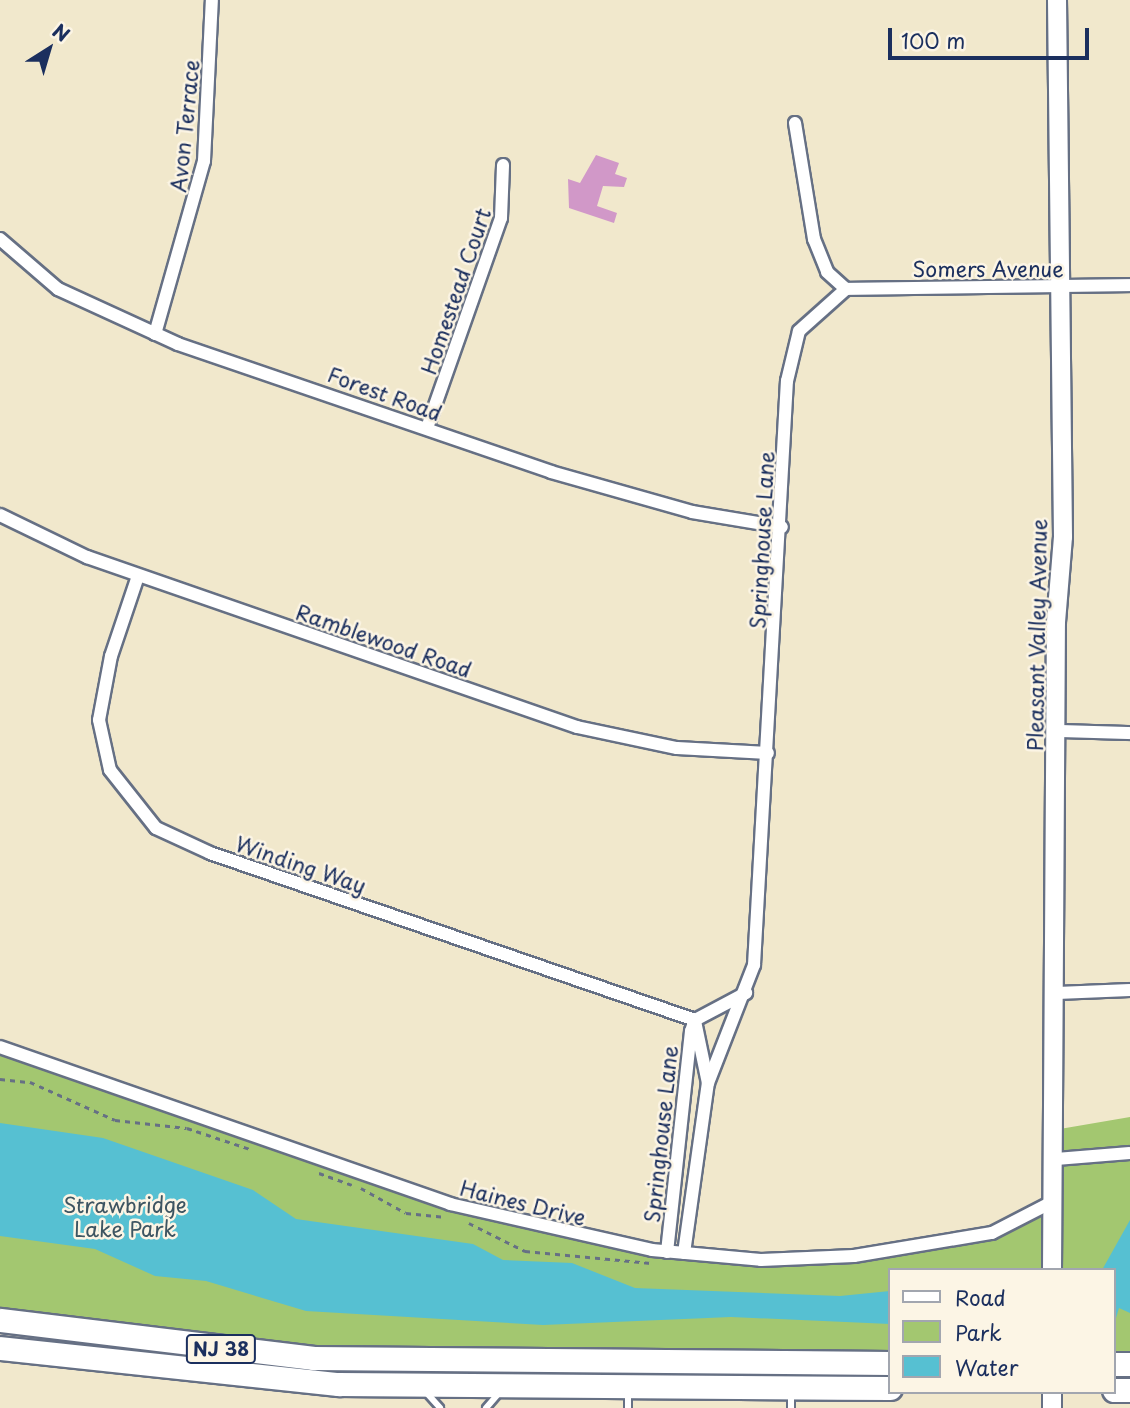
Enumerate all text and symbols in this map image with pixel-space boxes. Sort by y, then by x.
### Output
north arrow [14,14,84,84]
scale bar [892,14,1093,58]
text: N [47,17,76,48]
text: 100 m [901,24,965,56]
street label: Avon Terrace [165,59,203,193]
street label: Homestead Court [415,204,495,378]
street label: Somers Avenue [912,255,1064,281]
street label: Forest Road [324,361,446,425]
street label: Springhouse Lane [744,450,778,630]
street label: Pleasant Valley Avenue [1021,518,1051,752]
street label: Ramblewood Road [293,598,475,682]
street label: Winding Way [232,830,370,898]
street label: Springhouse Lane [638,1044,682,1224]
street label: Haines Drive [457,1174,589,1230]
park label: Strawbridge Lake Park [63,1191,187,1241]
legend [888,1268,1116,1394]
text: Road [955,1281,1006,1313]
text: Park [955,1316,1002,1348]
road number: NJ 38 [184,1334,258,1364]
text: Water [955,1351,1018,1383]

